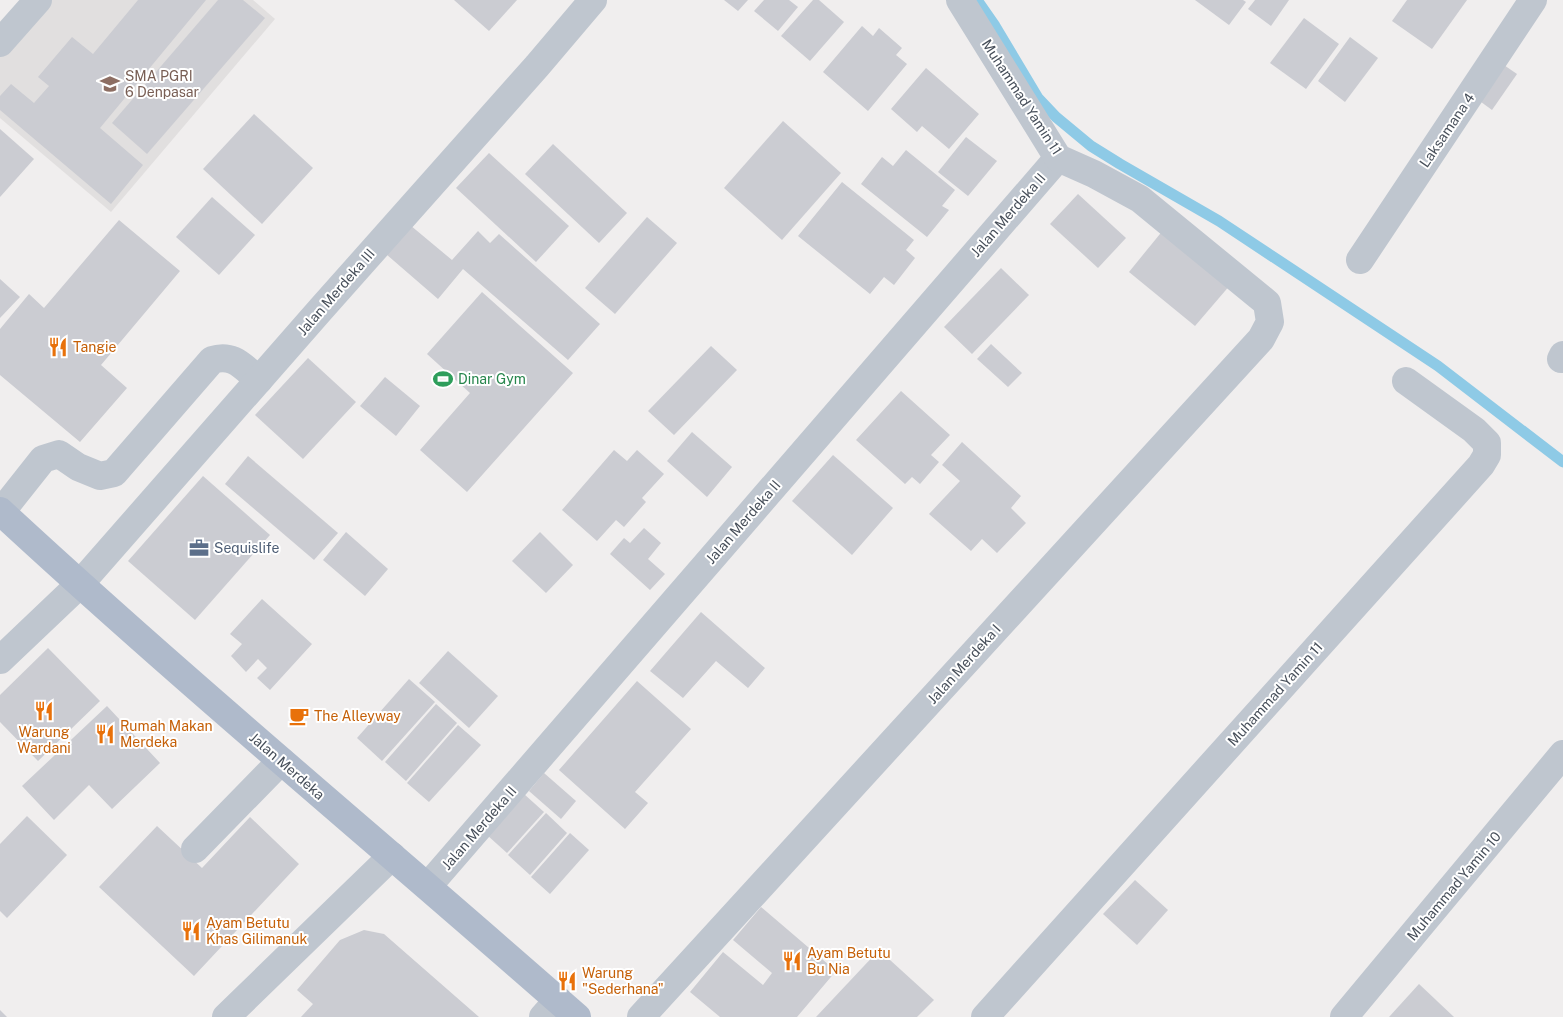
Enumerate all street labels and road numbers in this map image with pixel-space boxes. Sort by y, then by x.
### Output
street label: Muhammad Yamin 11 [979,36,1065,158]
street label: Laksamana 4 [1416,90,1478,170]
street label: Jalan Merdeka II [967,170,1049,260]
street label: Jalan Merdeka III [294,246,378,338]
street label: Jalan Merdeka II [702,477,784,567]
street label: Jalan Merdeka I [924,621,1004,707]
street label: Muhammad Yamin 11 [1224,639,1326,749]
street label: Jalan Merdeka [246,729,328,803]
street label: Jalan Merdeka II [438,783,520,873]
street label: Muhammad Yamin 10 [1404,828,1504,944]

